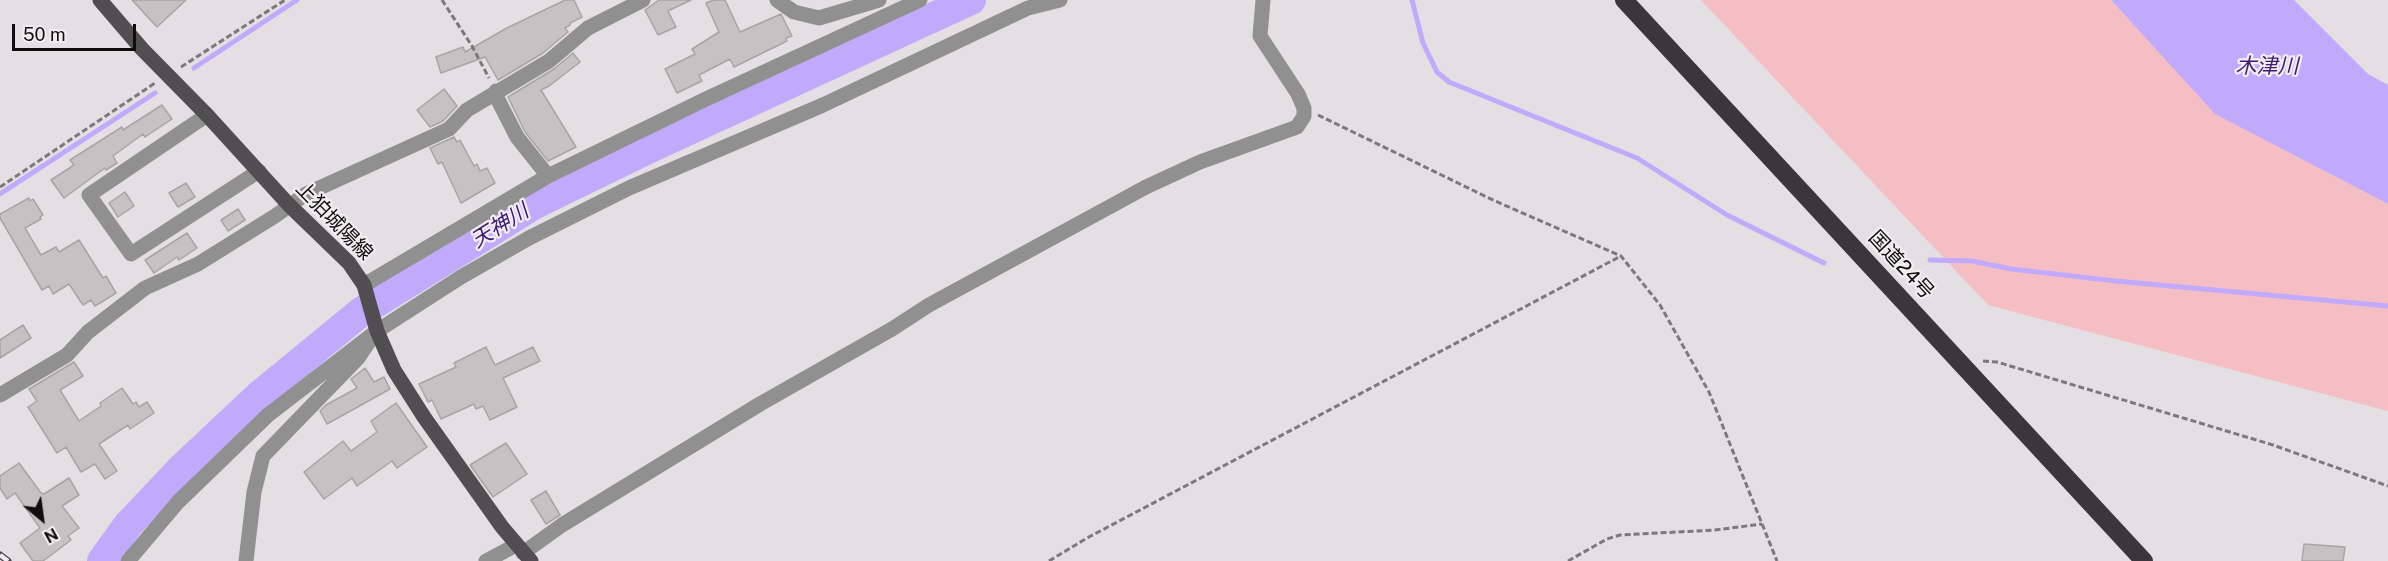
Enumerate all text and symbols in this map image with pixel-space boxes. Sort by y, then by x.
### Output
scale bar [15,12,140,50]
text: 50 m [23,24,66,45]
water label: 木津川 [2236,54,2298,80]
street label: 上狛城陽線 [291,177,377,265]
water label: 天神川 [467,199,533,253]
street label: 国道24号 [1863,226,1939,304]
north arrow [12,489,72,549]
text: N [41,524,61,547]

